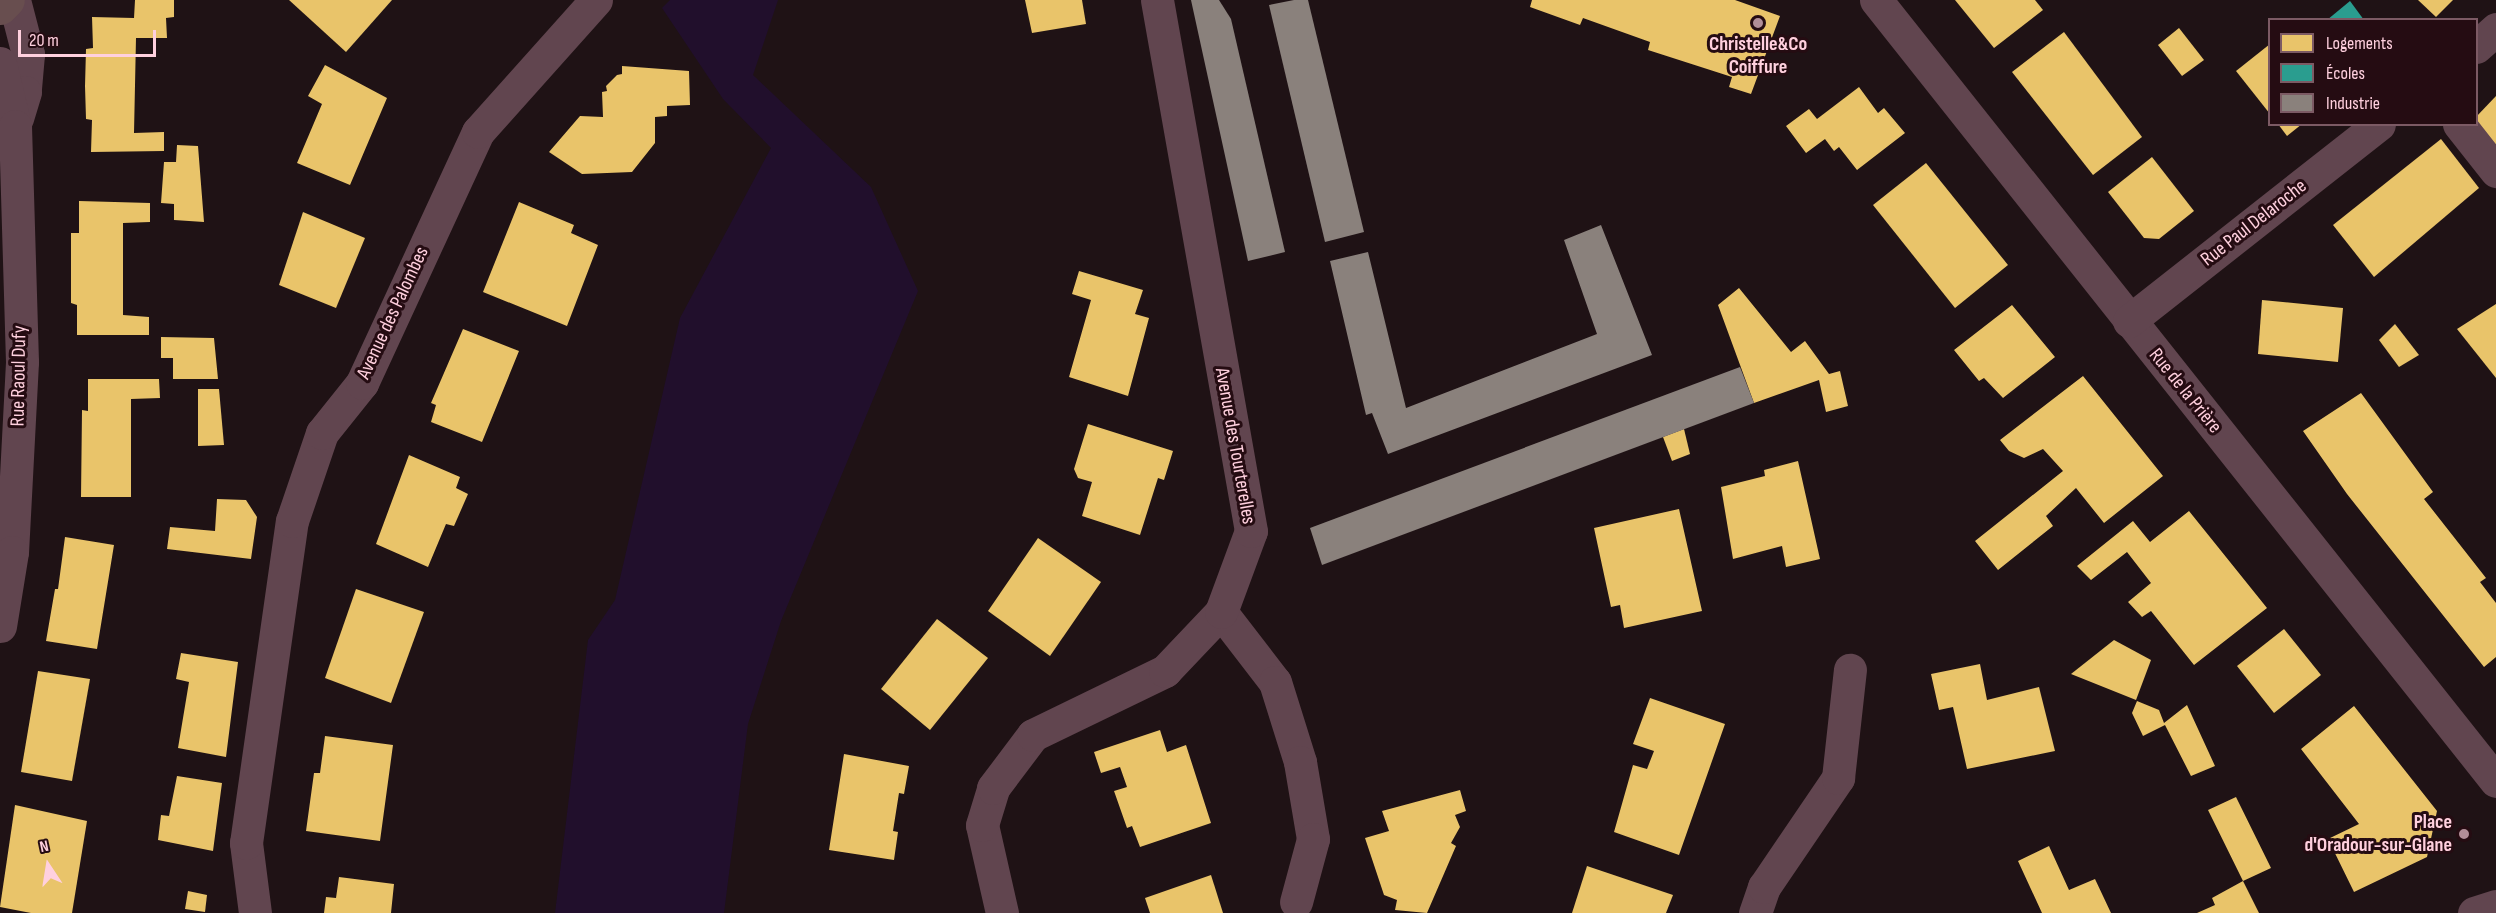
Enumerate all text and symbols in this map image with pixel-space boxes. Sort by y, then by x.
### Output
marker: Christelle&Co Coiffure [1751,16,1765,30]
scale bar [21,18,159,56]
legend [2268,18,2478,126]
text: 20 m [29,30,59,51]
place label: Christelle&Co Coiffure [1709,33,1807,80]
text: Logements [2326,33,2393,54]
text: Écoles [2326,63,2365,84]
text: Industrie [2326,93,2380,114]
street label: Rue Paul Delaroche [2196,174,2312,272]
street label: Avenue des Palombes [352,243,434,383]
street label: Rue Raoul Dufy [6,325,32,427]
street label: Rue de la Prière [2143,344,2227,438]
street label: Avenue des Tourterelles [1209,366,1261,526]
place label: Place d'Oradour-sur-Glane [2305,810,2452,857]
marker: Place d'Oradour-sur-Glane [2457,827,2471,841]
north arrow [18,835,78,895]
text: N [38,837,50,857]

